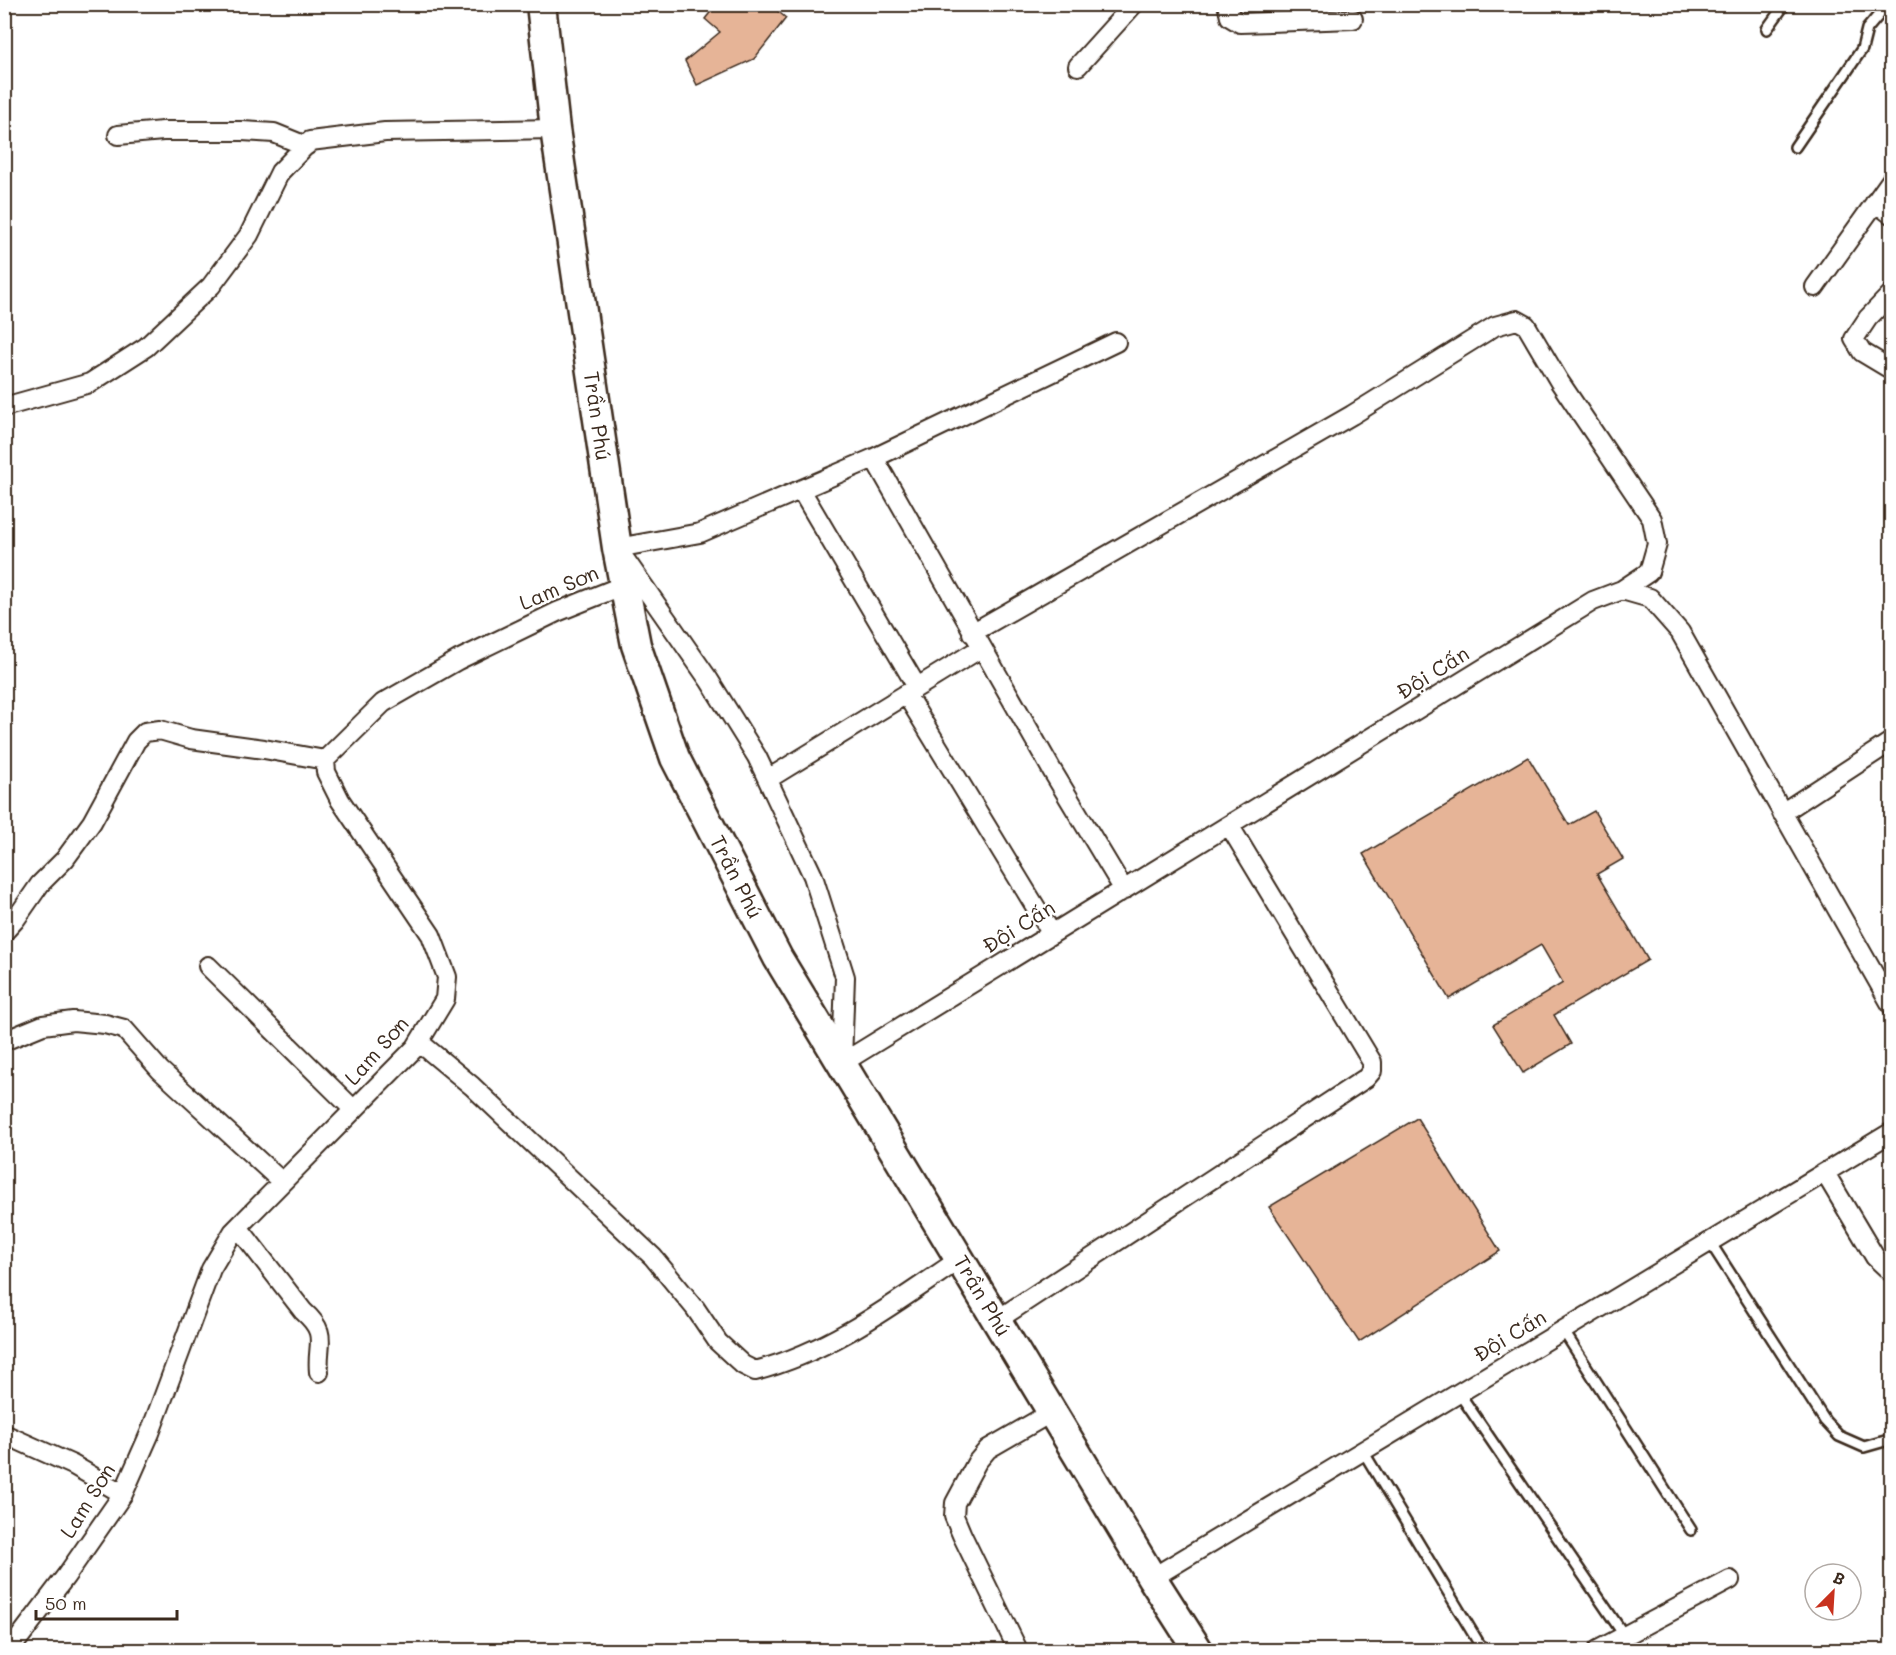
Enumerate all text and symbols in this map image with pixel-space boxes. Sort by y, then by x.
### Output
street label: Trần Phú [579,369,618,462]
street label: Lam Sơn [515,558,602,615]
street label: Đội Cấn [1391,639,1473,704]
street label: Trần Phú [705,830,770,922]
street label: Đội Cấn [977,893,1059,958]
street label: Lam Sơn [338,1010,414,1090]
street label: Trần Phú [949,1250,1018,1341]
street label: Đội Cấn [1468,1302,1551,1367]
street label: Lam Sơn [53,1458,120,1543]
north arrow [1803,1562,1863,1622]
text: B [1830,1566,1849,1590]
scale bar [36,1583,177,1621]
text: 50 m [45,1591,87,1615]

